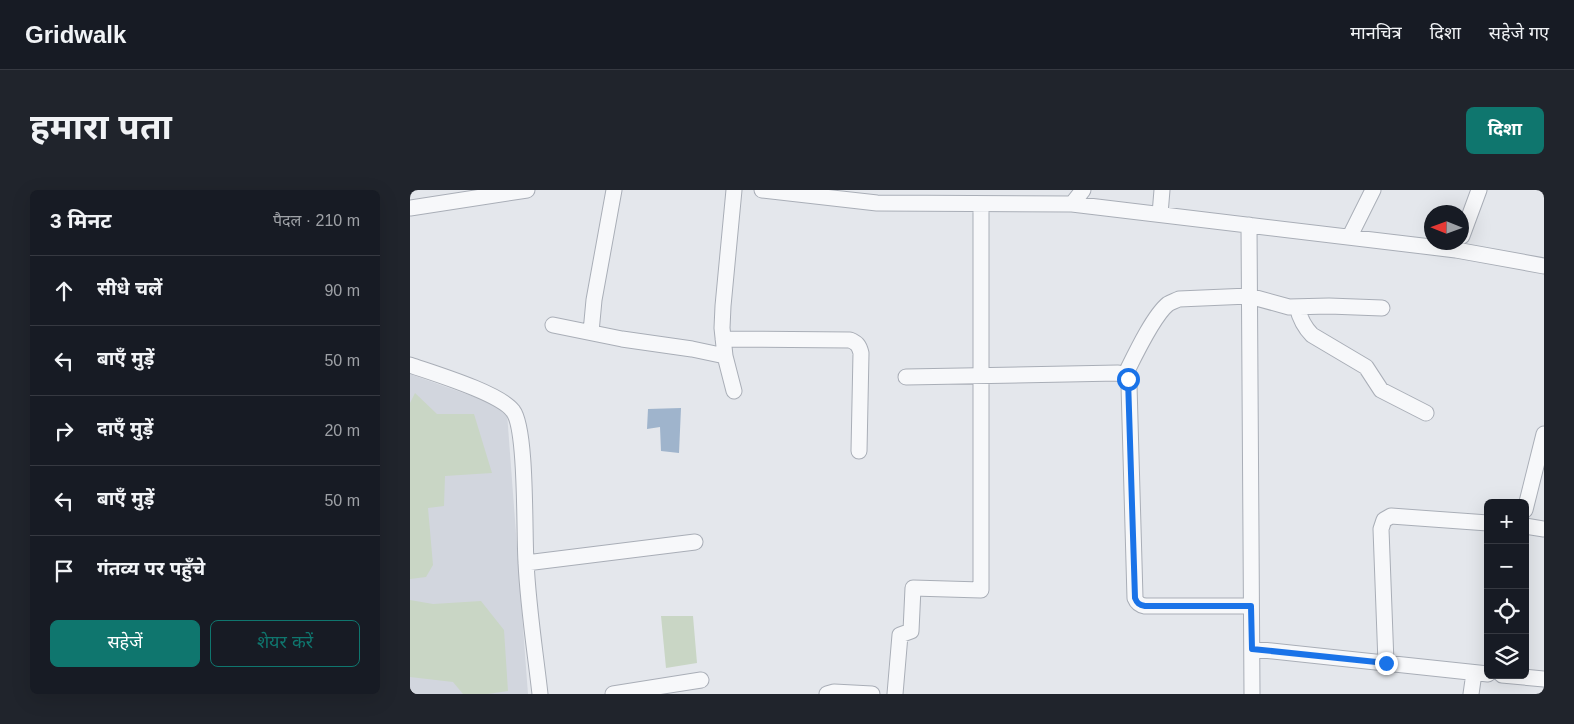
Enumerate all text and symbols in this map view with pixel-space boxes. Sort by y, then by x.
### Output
text: Gridwalk [25,21,126,48]
text: मानचित्र [1350,23,1402,43]
text: दिशा [1430,23,1461,43]
text: सहेजे गए [1489,23,1549,43]
text: हमारा पता [30,107,172,146]
button: दिशा [1466,107,1544,154]
north arrow [1424,205,1469,250]
text: 3 मिनट [50,209,112,232]
text: पैदल · 210 m [273,212,360,229]
icon: ahead [50,277,78,305]
text: सीधे चलें [97,278,162,299]
text: 90 m [324,282,360,299]
icon: left [50,347,78,375]
text: बाएँ मुड़ें [97,348,154,369]
text: 50 m [324,352,360,369]
route start [1117,368,1140,391]
icon: right [50,417,78,445]
text: दाएँ मुड़ें [97,418,153,439]
text: 20 m [324,422,360,439]
icon: left [50,487,78,515]
text: बाएँ मुड़ें [97,488,154,509]
text: 50 m [324,492,360,509]
map controls [1484,499,1529,679]
button: + [1484,499,1529,544]
button: − [1484,544,1529,589]
icon: arrive [50,557,78,585]
text: गंतव्य पर पहुँचे [97,558,205,579]
button: locate [1484,589,1529,634]
button: सहेजें [50,620,200,667]
button: शेयर करें [210,620,360,667]
button: layers [1484,634,1529,679]
route end [1375,652,1398,675]

